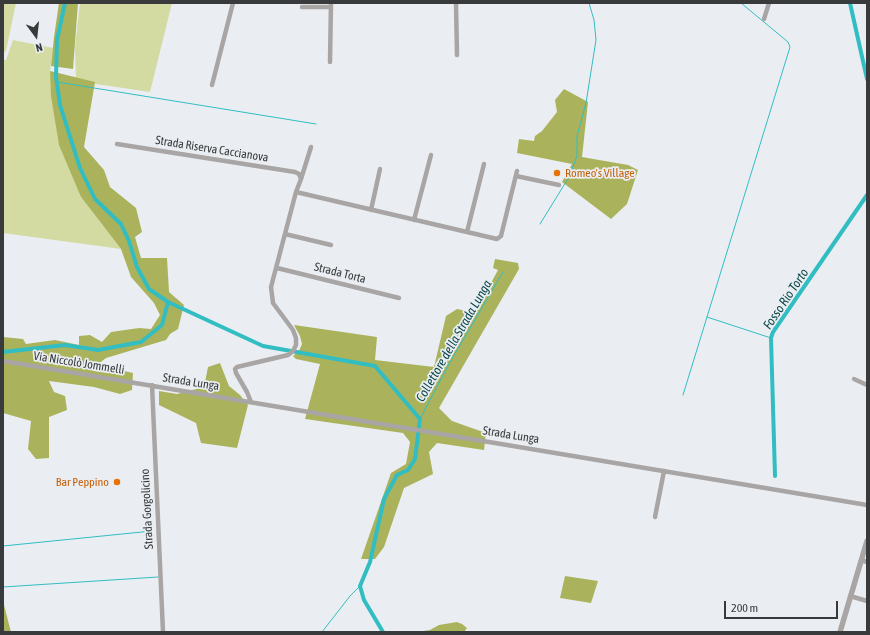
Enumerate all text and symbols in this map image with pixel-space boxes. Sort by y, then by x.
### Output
north arrow [16,16,56,56]
text: N [34,41,44,54]
street label: Strada Riserva Caccianova [154,133,270,165]
place label: Romeo's Village [565,166,635,180]
marker: Romeo's Village [552,168,562,178]
street label: Strada Torta [313,260,367,286]
water label: Fosso Rio Torto [760,266,812,332]
water label: Collettore della Strada Lunga [413,277,495,405]
street label: Via Niccolò Jommelli [32,349,126,377]
street label: Strada Lunga [162,370,220,394]
street label: Strada Lunga [482,423,540,447]
street label: Strada Gorgolicino [138,468,156,550]
place label: Bar Peppino [56,475,109,489]
marker: Bar Peppino [112,477,122,487]
scale bar [726,593,840,619]
text: 200 m [731,601,758,615]

